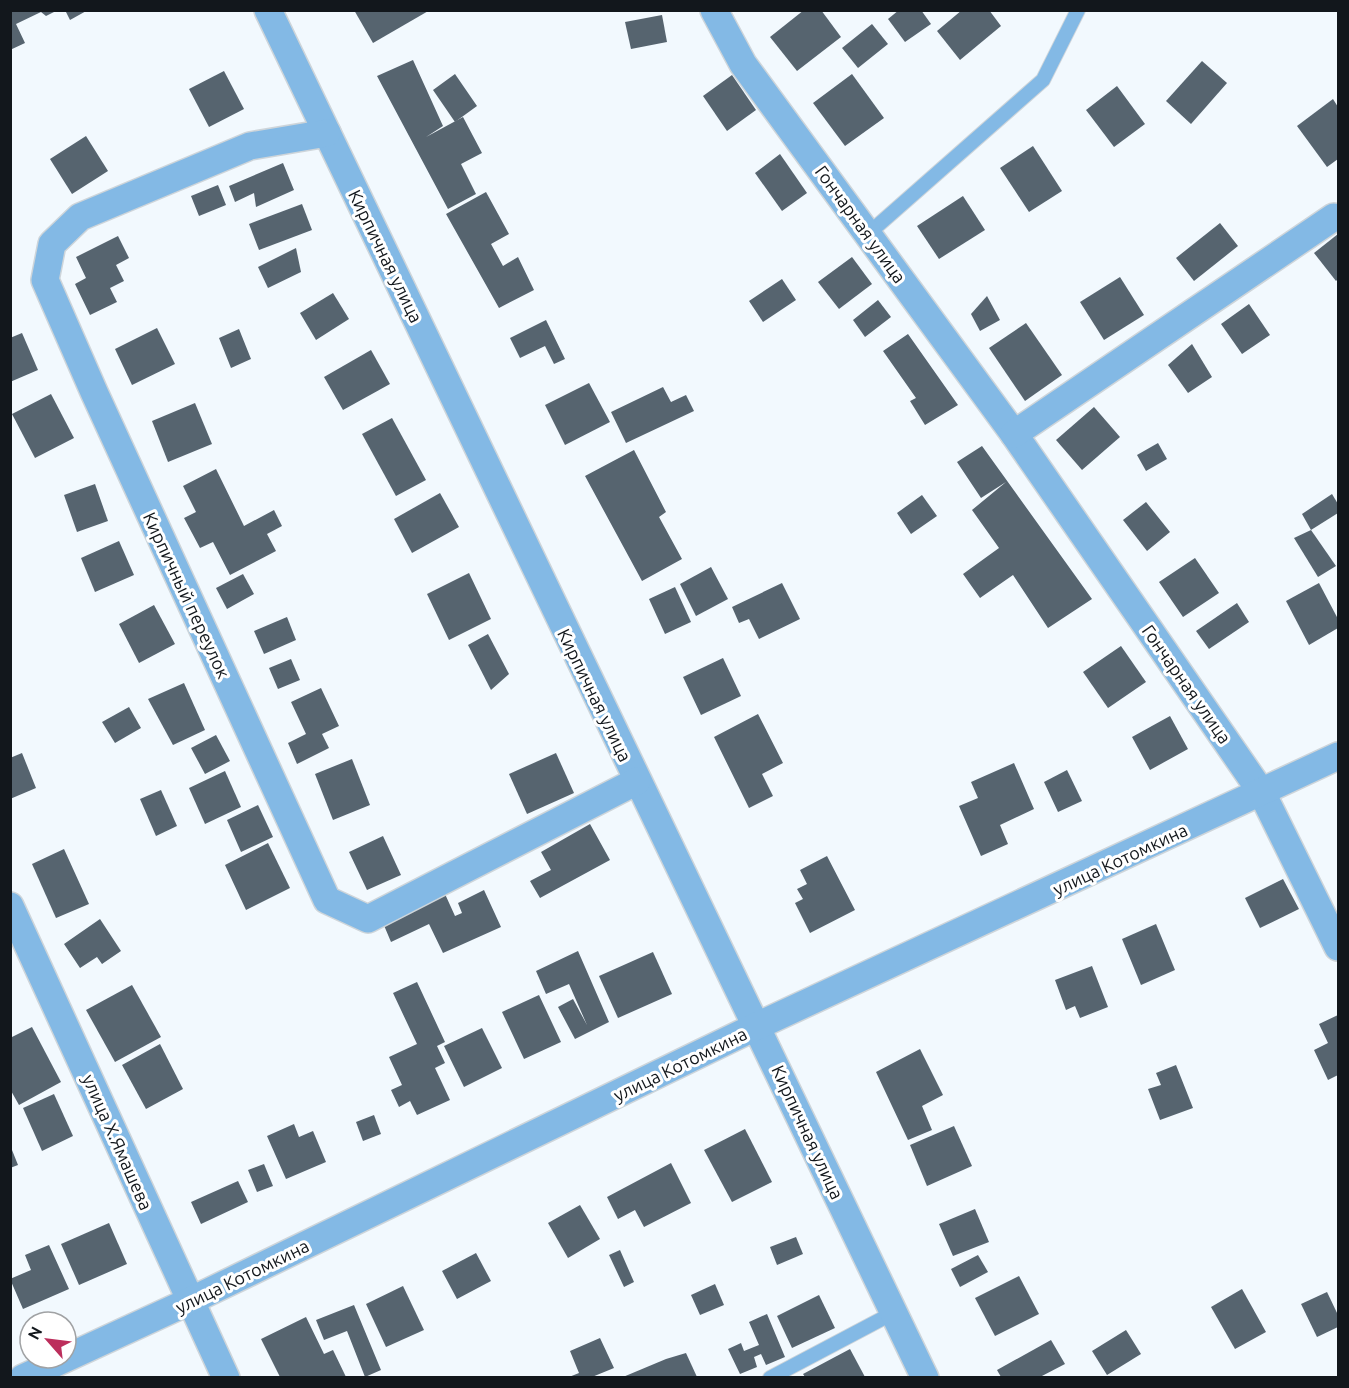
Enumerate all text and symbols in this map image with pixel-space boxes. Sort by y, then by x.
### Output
street label: Гончарная улица [812,161,910,287]
street label: Кирпичная улица [345,186,427,326]
street label: Кирпичный переулок [140,509,234,681]
street label: Гончарная улица [1139,621,1235,747]
street label: Кирпичная улица [554,625,636,765]
street label: улица Котомкина [1050,819,1190,899]
street label: улица Котомкина [610,1023,750,1105]
street label: Кирпичная улица [768,1062,848,1202]
street label: улица Х.Ямашева [79,1071,157,1213]
street label: улица Котомкина [172,1235,312,1317]
north arrow [18,1310,78,1370]
text: N [24,1323,46,1342]

